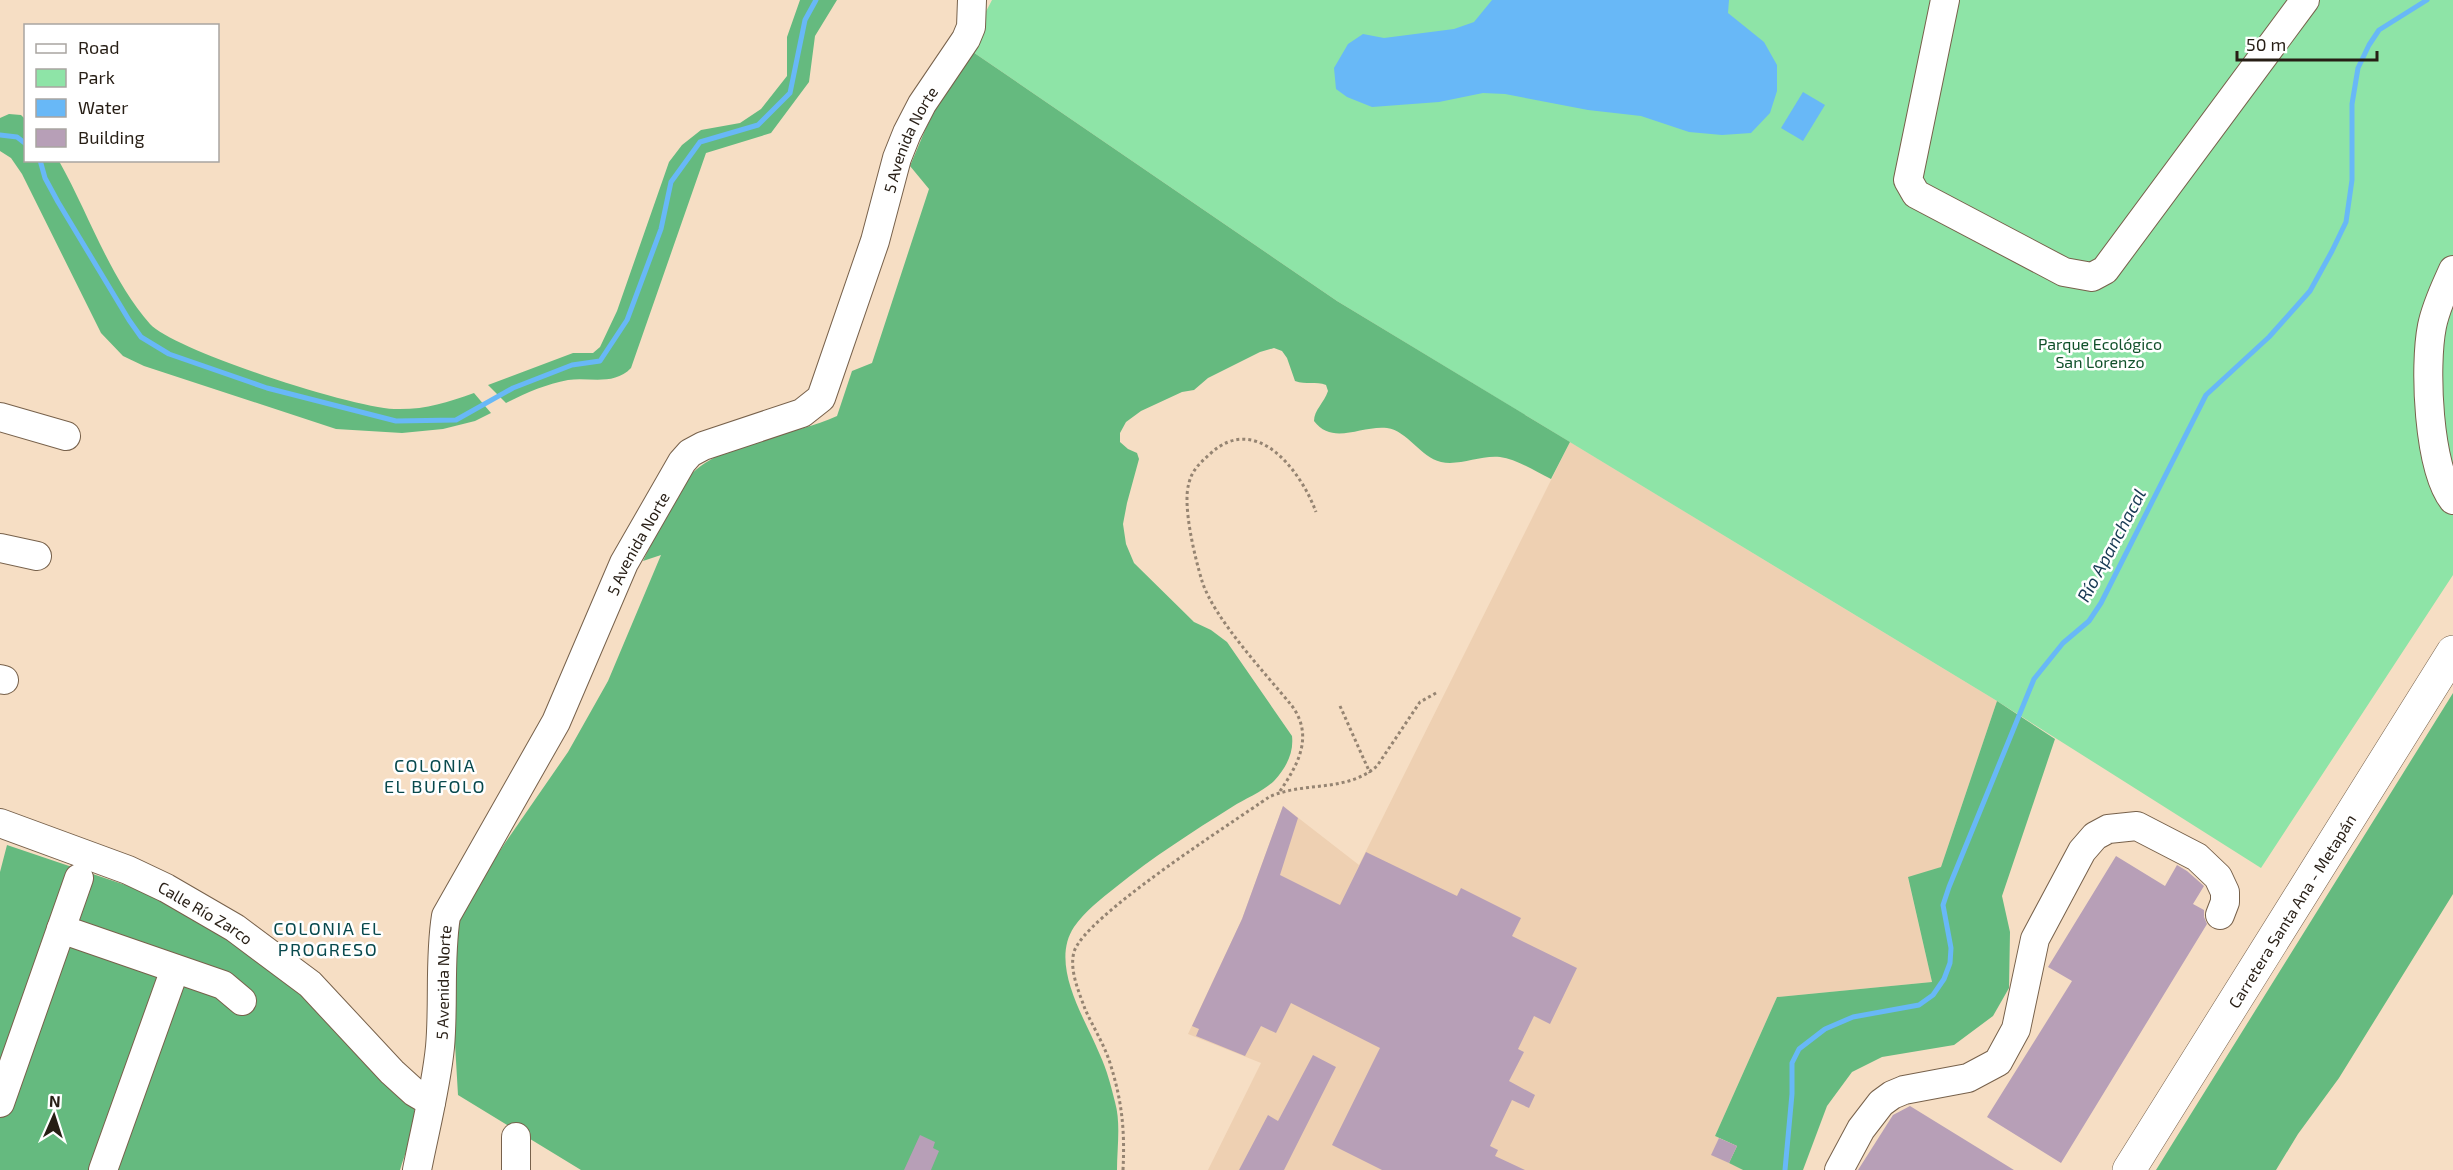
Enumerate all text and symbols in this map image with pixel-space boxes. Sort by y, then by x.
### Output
legend [24,24,219,162]
scale bar [2237,24,2376,62]
text: 50 m [2246,33,2286,55]
text: Road [78,36,119,58]
text: Park [78,66,115,88]
street label: 5 Avenida Norte [879,82,941,195]
text: Water [78,96,128,118]
text: Building [78,126,145,148]
park label: Parque Ecológico San Lorenzo [2038,334,2162,371]
water label: Río Apanchacal [2072,485,2150,605]
street label: 5 Avenida Norte [602,488,673,598]
district label: COLONIA EL BUFOLO [384,754,486,797]
street label: Carretera Santa Ana - Metapán [2224,810,2359,1011]
street label: Calle Río Zarco [156,876,257,948]
district label: COLONIA EL PROGRESO [273,917,383,960]
street label: 5 Avenida Norte [431,924,454,1040]
north arrow [24,1086,84,1146]
text: N [49,1091,61,1110]

